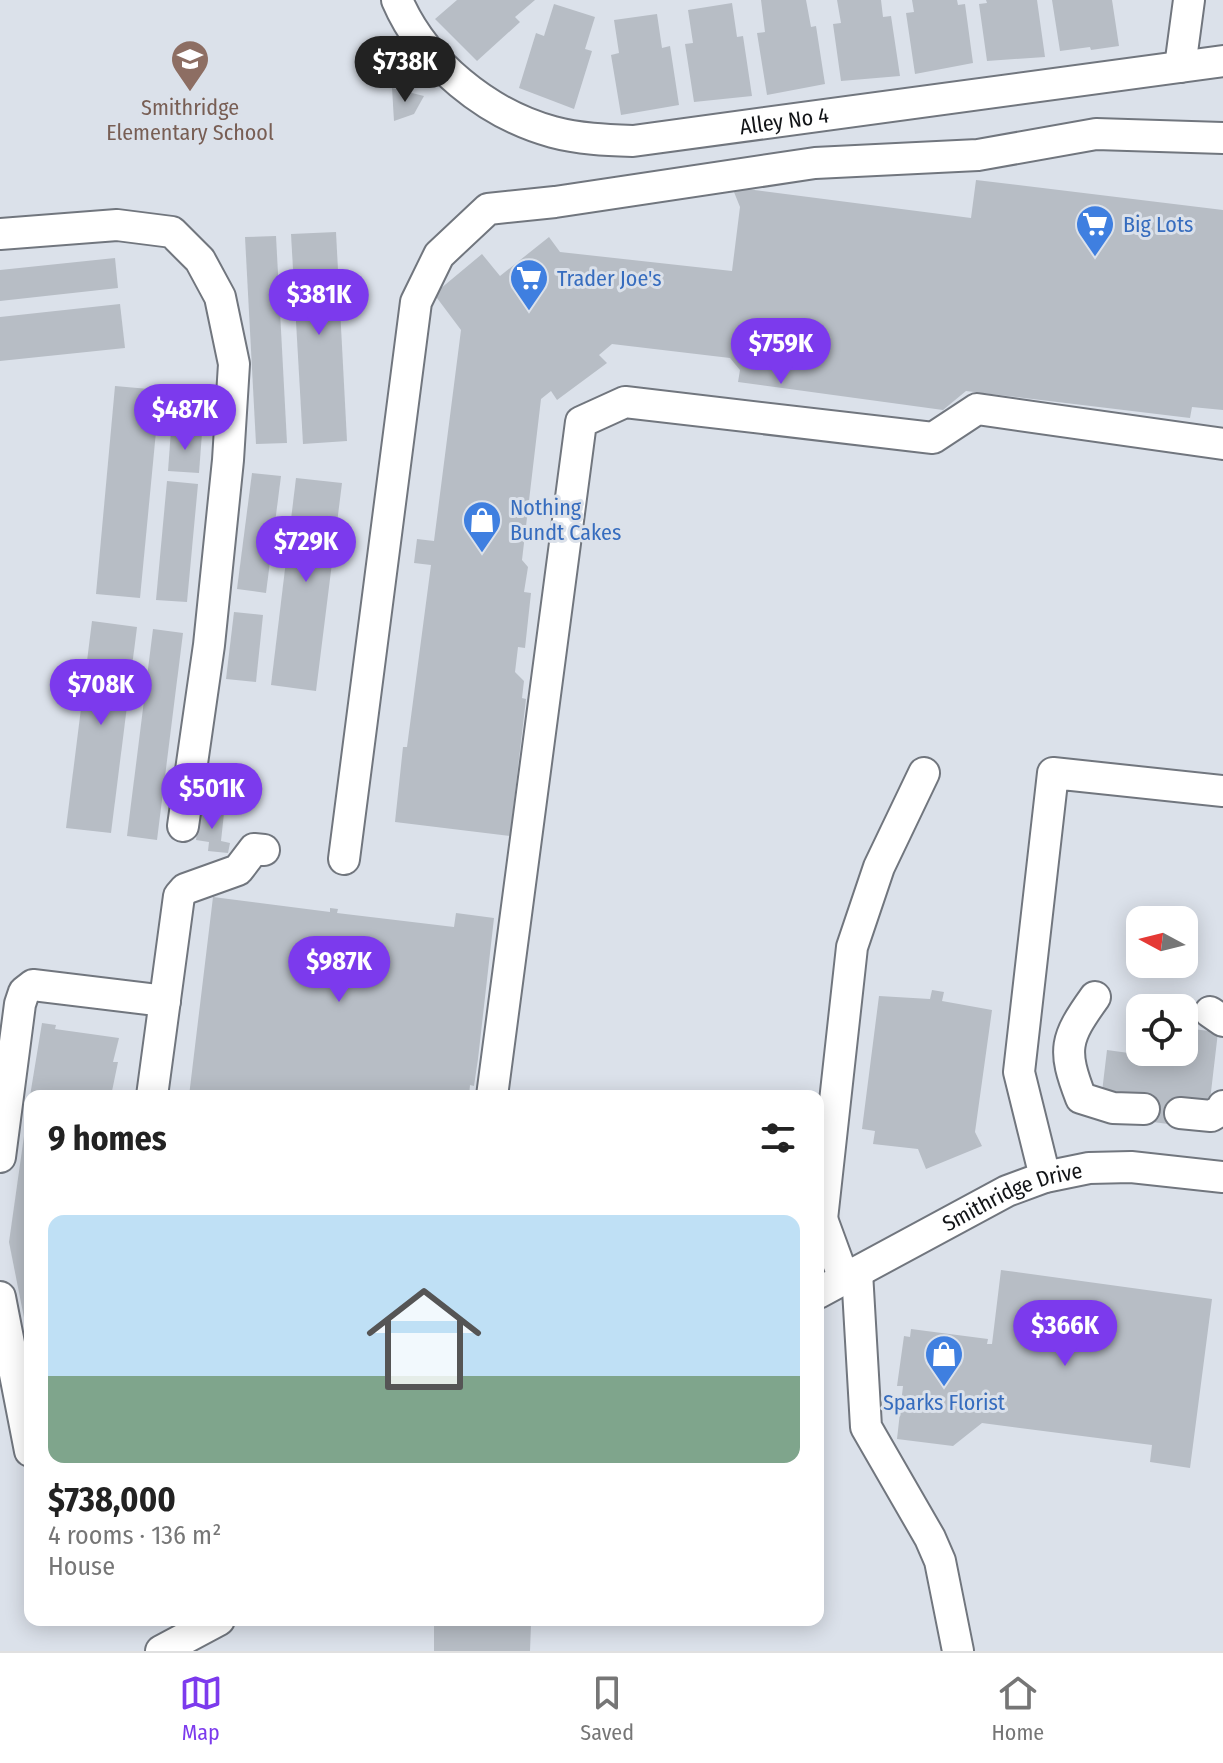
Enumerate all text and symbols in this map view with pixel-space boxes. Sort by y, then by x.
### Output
pin: $738K [349,36,461,104]
school or university icon: Smithridge Elementary School [169,38,211,93]
text: $738K [373,46,437,77]
place label: Smithridge Elementary School [106,94,274,146]
street label: Alley No 4 [738,101,831,140]
supermarket icon: Big Lots [1074,203,1116,258]
place label: Big Lots [1123,211,1194,238]
supermarket icon: Trader Joe's [508,257,550,312]
place label: Trader Joe's [557,265,662,292]
pin: $381K [263,269,375,337]
text: $381K [287,279,351,310]
pin: $759K [725,318,837,386]
text: $759K [749,328,813,359]
pin: $487K [129,384,241,452]
text: $487K [152,394,218,425]
place label: Nothing Bundt Cakes [510,494,621,546]
shop icon: Nothing Bundt Cakes [461,499,503,554]
pin: $729K [250,516,362,584]
text: $729K [274,526,338,557]
pin: $708K [45,659,157,727]
text: $708K [68,669,134,700]
pin: $501K [156,763,268,831]
text: $501K [179,773,245,804]
north arrow [1126,906,1198,978]
map controls [1126,906,1198,1066]
pin: $987K [283,936,395,1004]
text: $987K [306,946,372,977]
button: locate [1126,994,1198,1066]
icon: filters [756,1116,800,1160]
text: 9 homes [48,1118,167,1159]
street label: Smithridge Drive [937,1156,1085,1237]
icon: home [352,1267,496,1411]
pin: $366K [1009,1300,1121,1368]
text: $366K [1031,1310,1099,1341]
shop icon: Sparks Florist [923,1333,965,1388]
place label: Sparks Florist [883,1389,1006,1416]
text: $738,000 [48,1479,176,1520]
text: 4 rooms · 136 m² [48,1520,221,1551]
text: House [48,1551,115,1582]
tab: Map [179,1671,223,1746]
tab: Saved [580,1671,634,1746]
tab: Home [992,1671,1044,1746]

